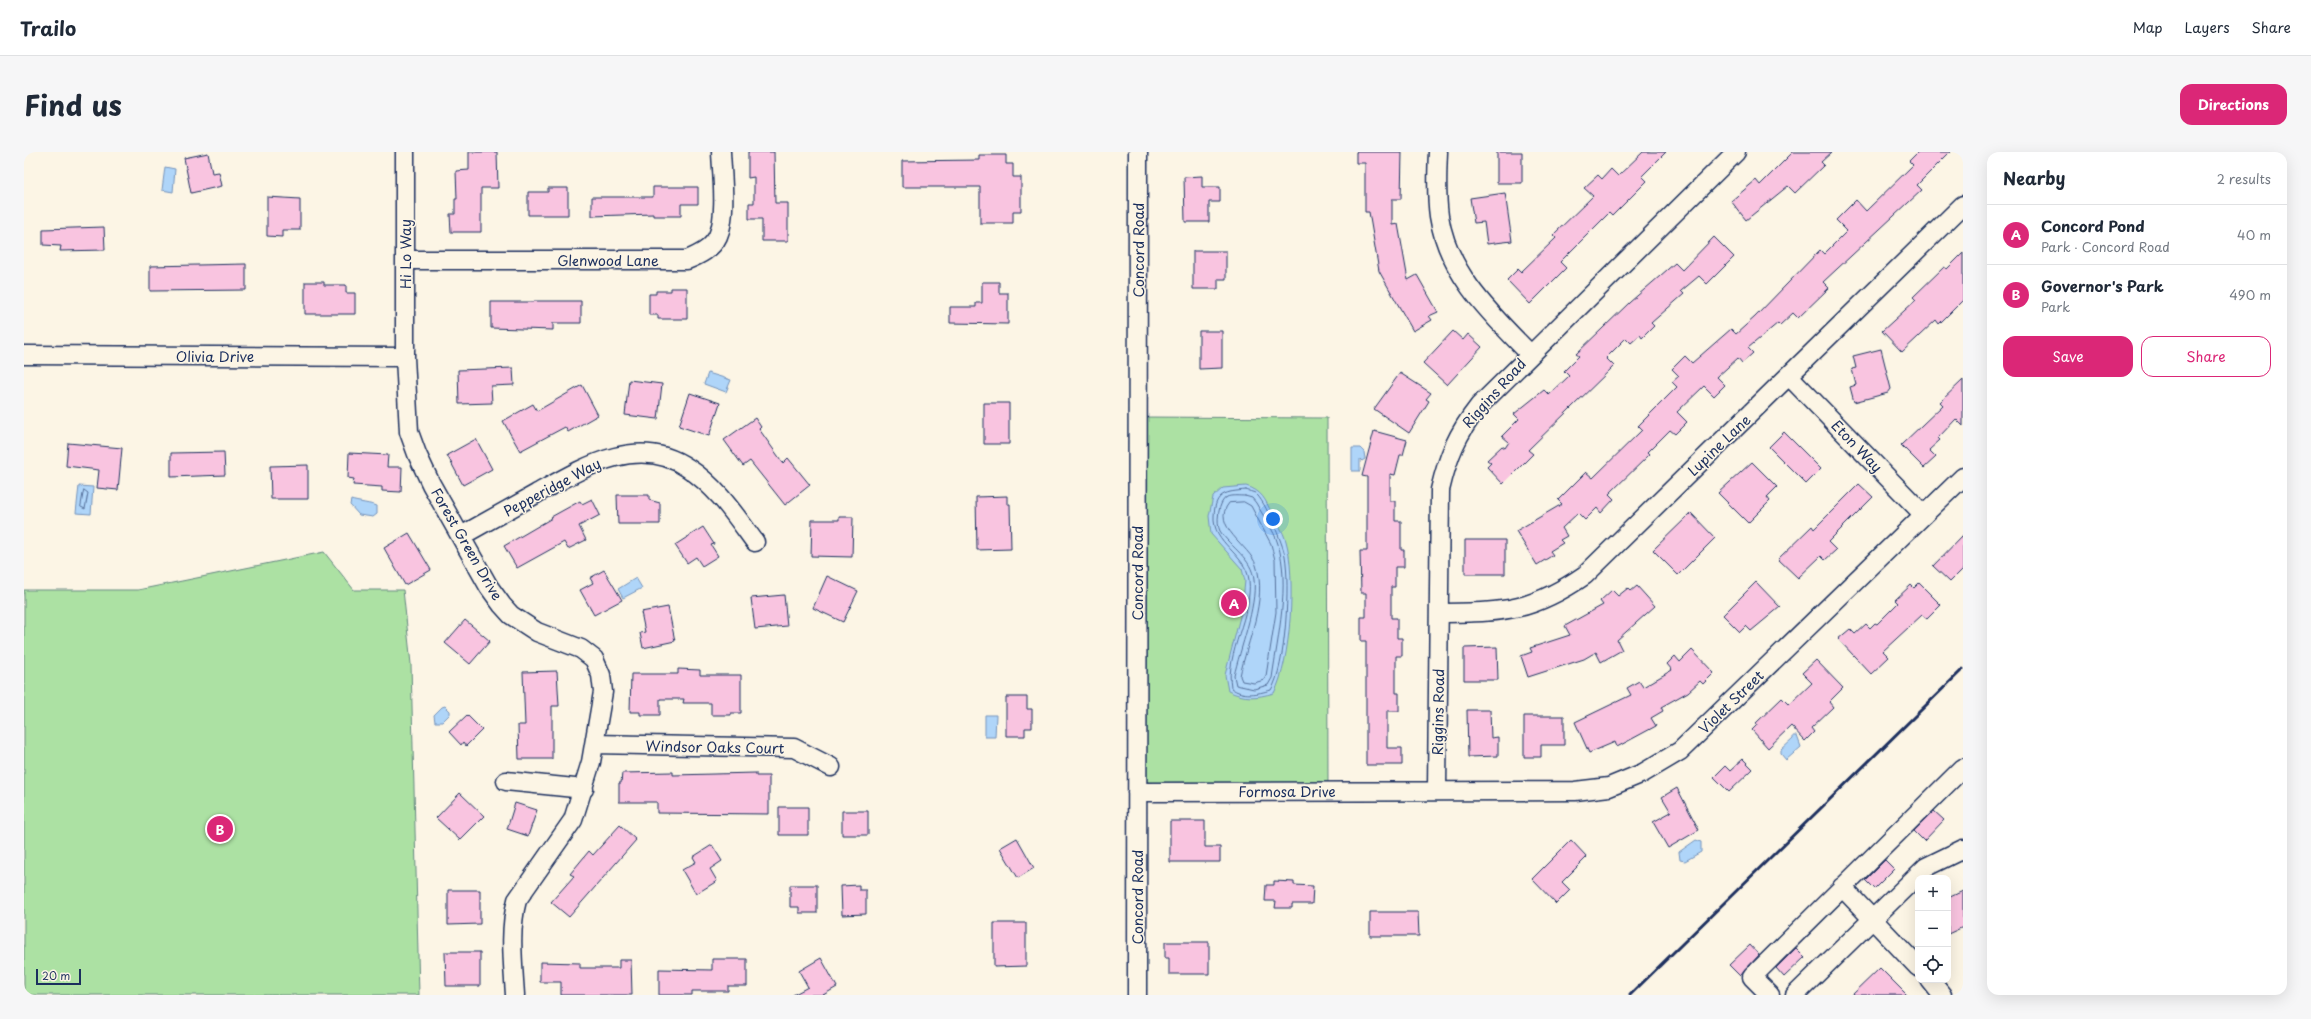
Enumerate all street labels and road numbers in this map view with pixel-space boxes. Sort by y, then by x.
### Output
street label: Concord Road [1128,203,1149,297]
street label: Hi Lo Way [395,219,416,289]
street label: Glenwood Lane [557,250,659,271]
street label: Olivia Drive [176,346,254,367]
street label: Riggins Road [1457,354,1531,432]
street label: Lupine Lane [1683,409,1755,481]
street label: Eton Way [1827,415,1887,477]
street label: Pepperidge Way [500,453,604,521]
street label: Forest Green Drive [426,484,508,604]
street label: Concord Road [1127,526,1148,620]
street label: Violet Street [1694,665,1769,739]
street label: Riggins Road [1427,668,1449,756]
street label: Windsor Oaks Court [645,735,785,759]
street label: Formosa Drive [1238,781,1336,802]
street label: Concord Road [1127,850,1148,944]

